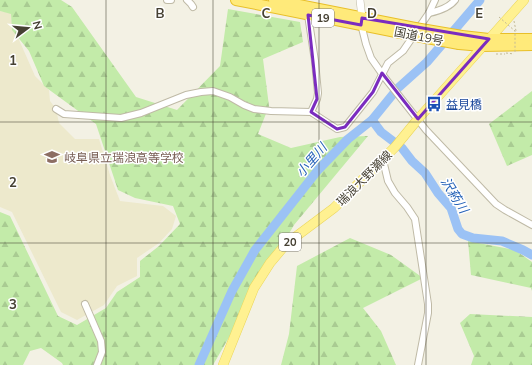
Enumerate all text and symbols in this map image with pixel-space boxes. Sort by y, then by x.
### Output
text: B [156,5,165,21]
text: C [262,5,271,21]
text: D [367,5,377,21]
text: E [475,5,483,21]
north arrow [8,8,48,48]
road number: 19 [312,9,334,27]
text: N [30,19,45,31]
street label: 国道19号 [393,24,445,48]
text: 1 [9,52,17,68]
bus stop icon: 益見橋 [425,95,443,113]
place label: 益見橋 [446,97,482,112]
water label: 小里川 [292,139,331,180]
street label: 瑞浪大野瀬線 [333,147,395,209]
school or university icon: 岐阜県立瑞浪高等学校 [43,148,61,166]
place label: 岐阜県立瑞浪高等学校 [64,150,184,165]
text: 2 [9,174,17,190]
water label: 沢葯川 [438,174,473,217]
road number: 20 [279,233,301,251]
text: 3 [9,296,17,312]

